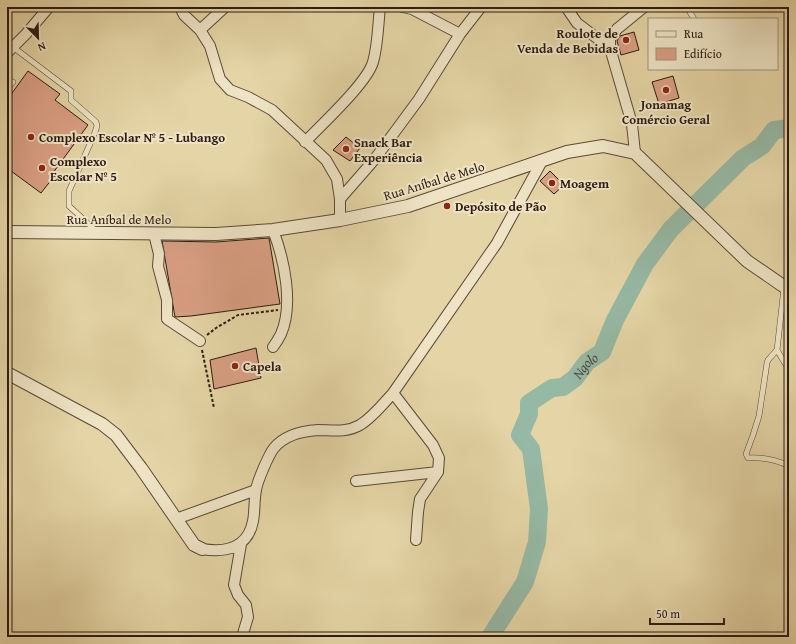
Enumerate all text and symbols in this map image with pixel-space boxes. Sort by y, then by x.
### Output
north arrow [18,18,58,58]
legend [648,18,778,70]
place label: Roulote de Venda de Bebidas [517,24,618,58]
text: Rua [684,25,703,42]
marker: Roulote de Venda de Bebidas [621,35,631,45]
text: N [35,38,48,56]
text: Edifício [684,45,722,62]
marker: Jonamag Comércio Geral [661,85,671,95]
place label: Jonamag Comércio Geral [622,95,710,129]
place label: Complexo Escolar Nº 5 - Lubango [39,128,225,147]
marker: Complexo Escolar Nº 5 - Lubango [26,132,36,142]
place label: Snack Bar Experiência [354,133,423,167]
marker: Snack Bar Experiência [341,144,351,154]
place label: Complexo Escolar Nº 5 [50,152,117,186]
street label: Rua Aníbal de Melo [381,157,487,205]
marker: Complexo Escolar Nº 5 [37,163,47,173]
place label: Moagem [560,174,610,193]
marker: Moagem [547,178,557,188]
place label: Depósito de Pão [455,197,546,216]
marker: Depósito de Pão [442,201,452,211]
street label: Rua Aníbal de Melo [67,210,172,229]
water label: Ngolo [568,347,602,383]
place label: Capela [243,357,282,376]
marker: Capela [230,361,240,371]
scale bar [650,600,724,626]
text: 50 m [656,605,680,622]

